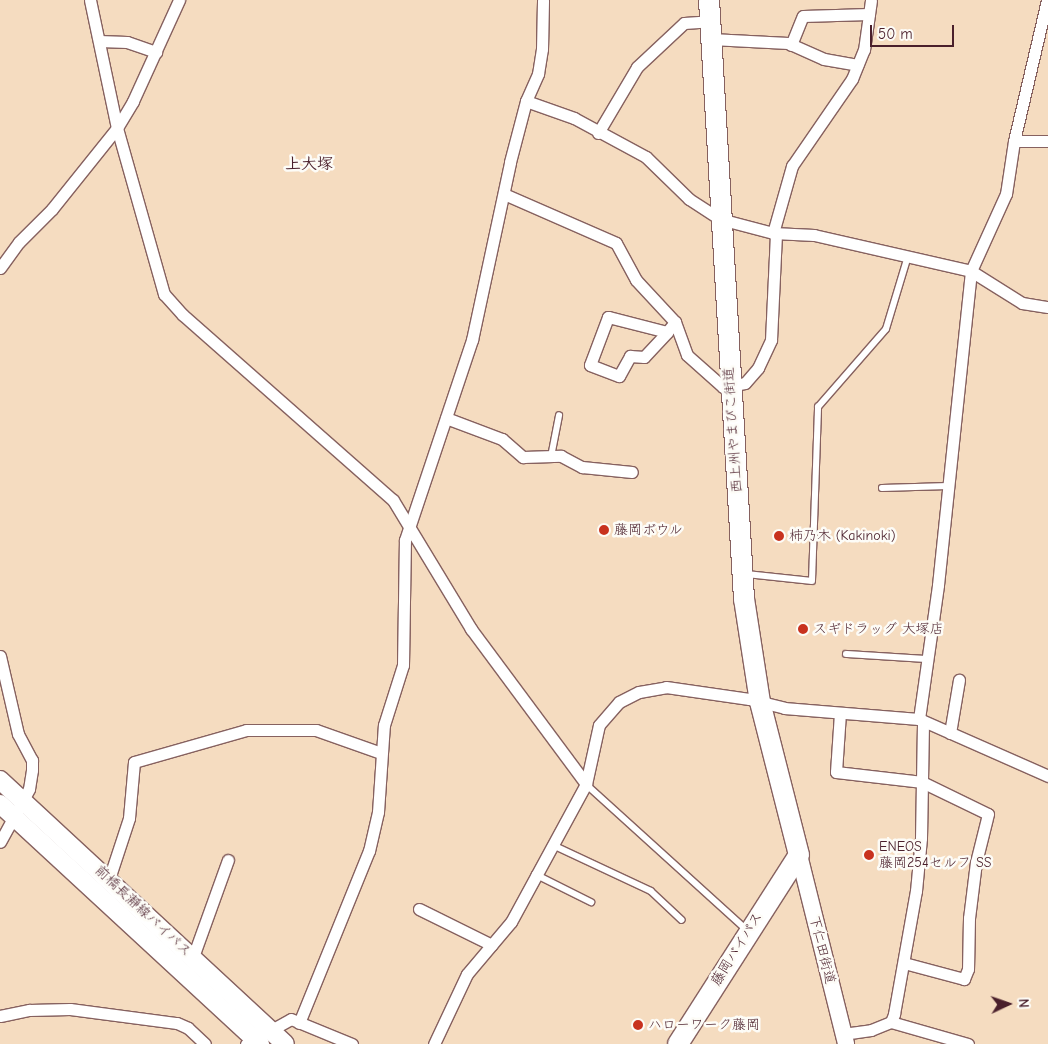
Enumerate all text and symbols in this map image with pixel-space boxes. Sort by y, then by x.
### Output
scale bar [873,15,957,47]
text: 50 m [878,25,913,43]
district label: 上大塚 [285,154,333,174]
street label: 西上州やまびこ街道 [720,367,746,493]
place label: 藤岡ボウル [614,522,684,538]
marker: 藤岡ボウル [598,524,610,536]
place label: 柿乃木 (Kakinoki) [789,528,895,544]
marker: 柿乃木 (Kakinoki) [773,530,785,542]
place label: スギドラッグ 大塚店 [813,621,944,637]
marker: スギドラッグ 大塚店 [797,623,809,635]
place label: ENEOS 藤岡254セルフ SS [879,839,991,872]
marker: ENEOS 藤岡254セルフ SS [863,849,875,861]
street label: 前橋長瀞線バイパス [91,862,195,960]
street label: 藤岡バイパス [708,909,766,989]
street label: 下仁田街道 [805,914,839,986]
north arrow [983,979,1033,1029]
text: N [1015,998,1032,1008]
place label: ハローワーク藤岡 [648,1017,760,1033]
marker: ハローワーク藤岡 [632,1019,644,1031]

